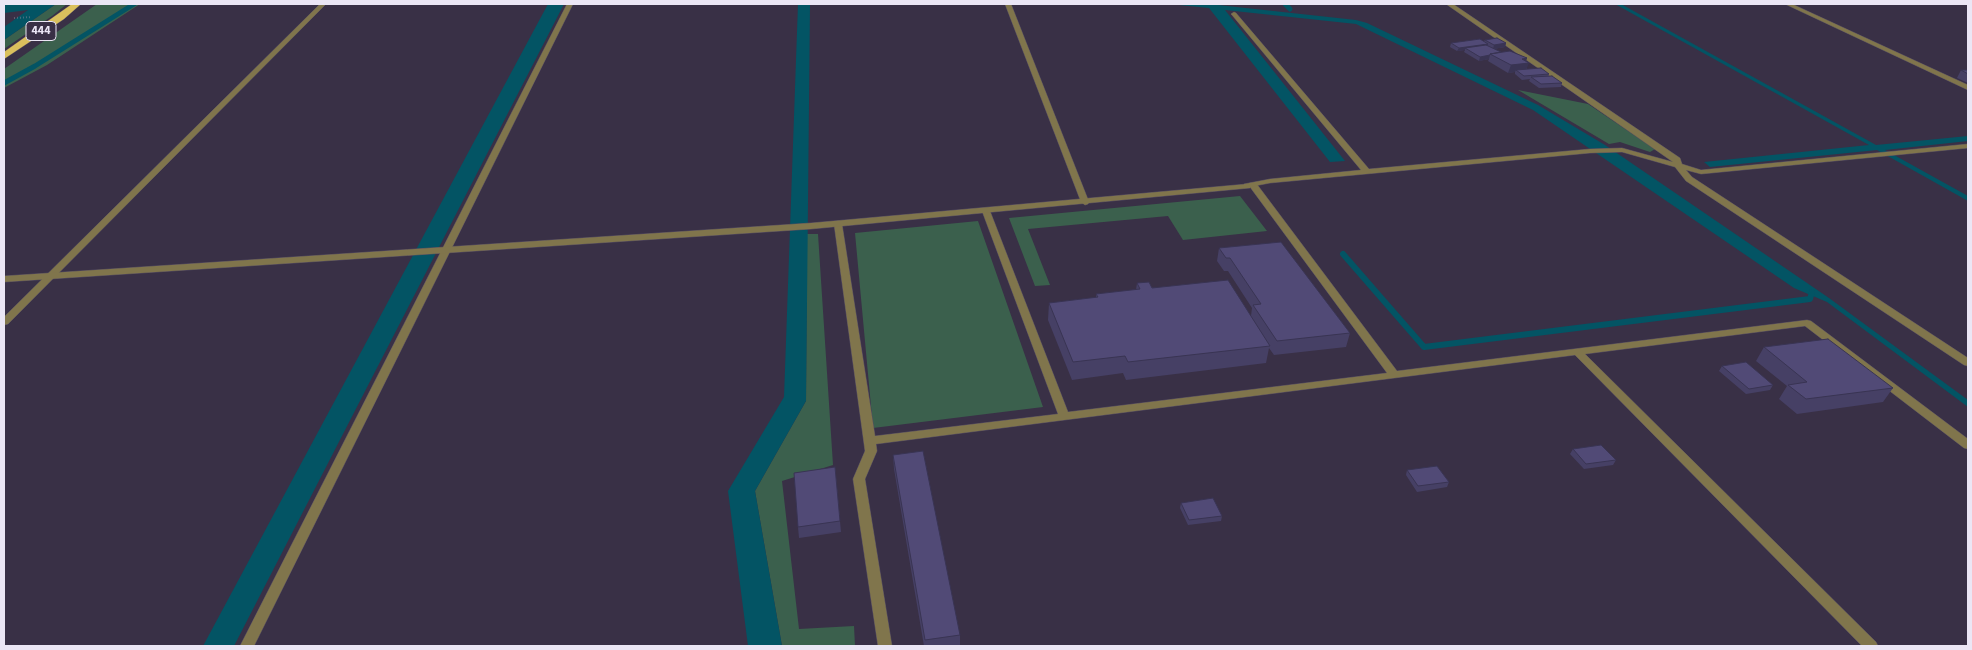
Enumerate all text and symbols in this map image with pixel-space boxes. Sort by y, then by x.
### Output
road number: 444 [26,22,56,40]

